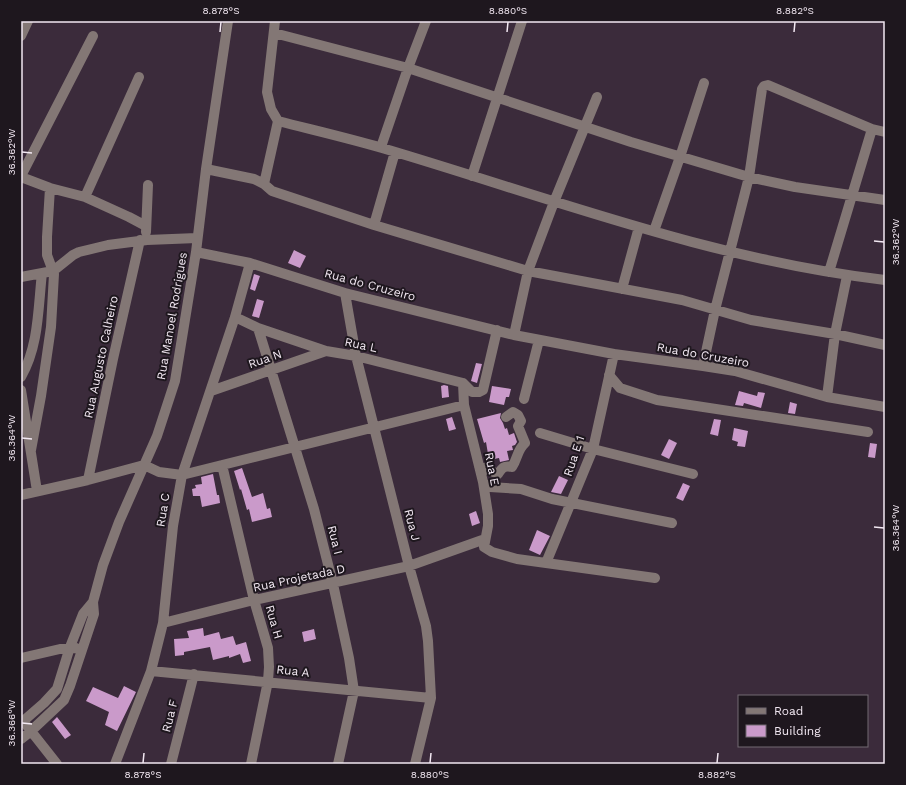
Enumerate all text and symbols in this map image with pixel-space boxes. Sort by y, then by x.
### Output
text: 8.878°S [202,5,240,16]
text: 8.880°S [489,5,527,16]
text: 8.882°S [776,5,814,16]
text: 36.362°W [6,128,17,175]
text: 36.362°W [890,218,901,265]
street label: Rua Manoel Rodrigues [154,251,190,381]
street label: Rua do Cruzeiro [323,266,417,304]
street label: Rua Augusto Calheiro [81,294,121,420]
street label: Rua L [343,335,379,355]
street label: Rua do Cruzeiro [656,340,750,370]
street label: Rua N [246,347,284,371]
text: 36.364°W [6,414,17,461]
street label: Rua E 1 [561,434,587,478]
street label: Rua E [482,451,502,487]
street label: Rua C [153,492,173,528]
text: 36.364°W [890,504,901,551]
street label: Rua J [401,508,423,542]
street label: Rua I [325,524,345,556]
street label: Rua Projetada D [252,561,346,595]
street label: Rua H [262,603,286,641]
street label: Rua A [276,662,310,680]
legend [738,695,868,747]
street label: Rua F [159,698,181,734]
text: 36.366°W [6,699,17,746]
text: Road [774,704,803,718]
text: Building [774,724,821,738]
text: 8.878°S [124,769,162,780]
text: 8.880°S [411,769,449,780]
text: 8.882°S [698,769,736,780]

